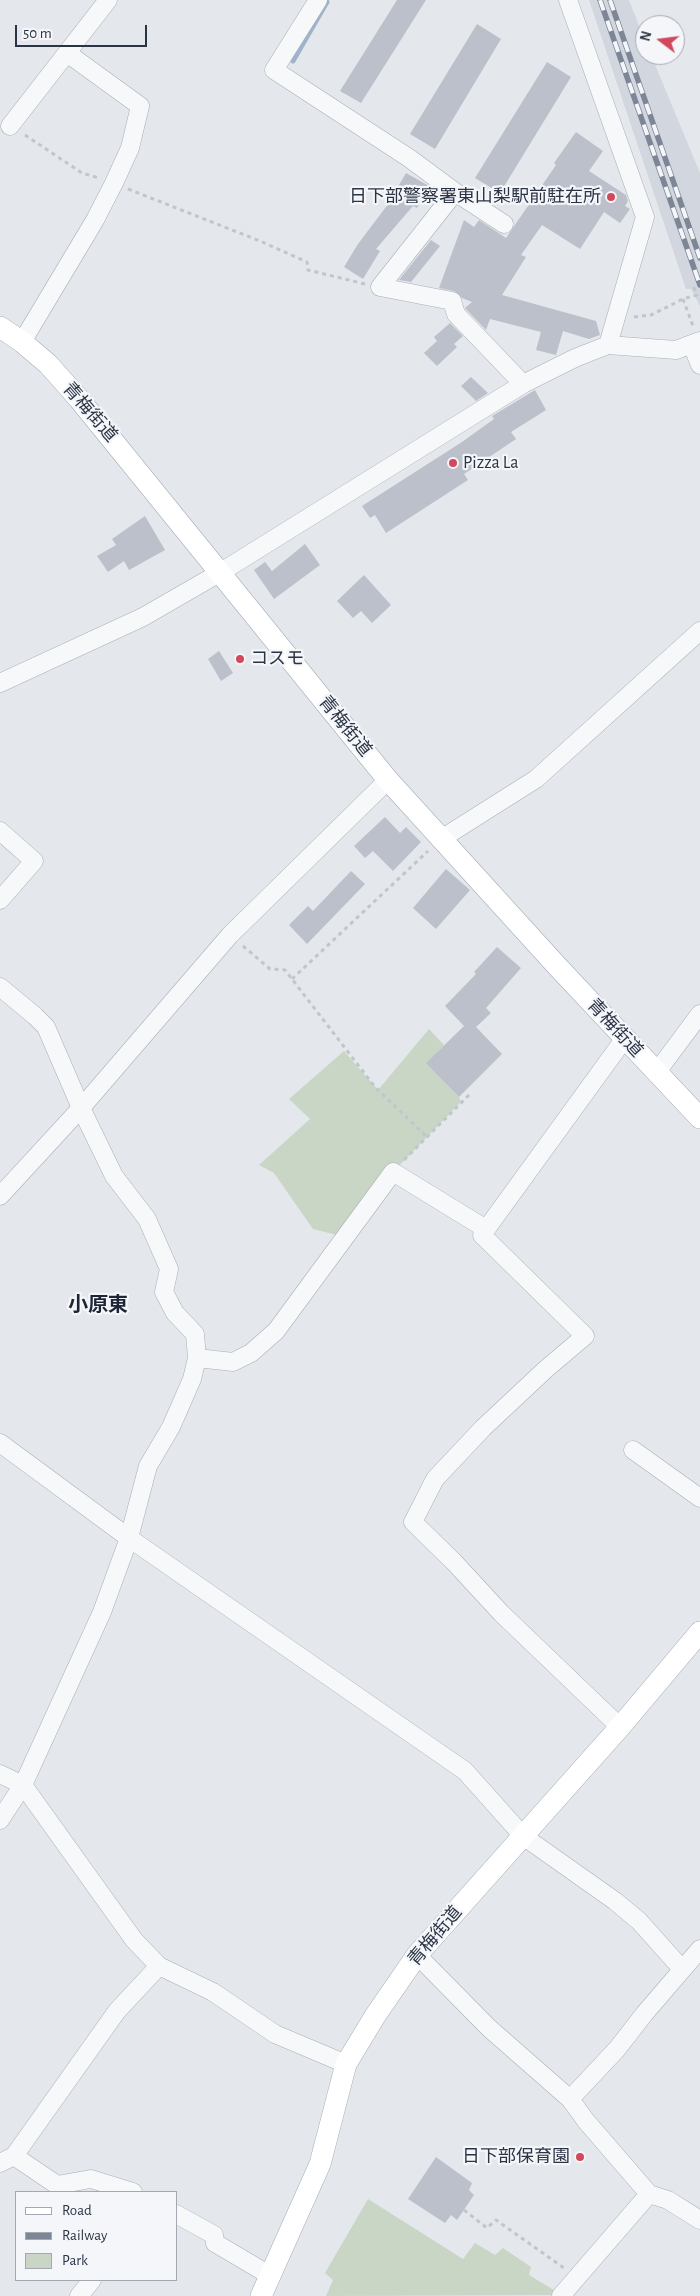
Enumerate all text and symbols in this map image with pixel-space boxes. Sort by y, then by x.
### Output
scale bar [18,15,150,47]
north arrow [635,15,685,65]
text: 50 m [23,26,52,41]
text: N [638,30,654,43]
place label: 日下部警察署東山梨駅前駐在所 [349,186,601,208]
marker: 日下部警察署東山梨駅前駐在所 [605,191,617,203]
street label: 青梅街道 [58,378,122,446]
place label: Pizza La [463,452,519,474]
marker: Pizza La [447,457,459,469]
place label: コスモ [250,648,304,670]
marker: コスモ [234,653,246,665]
street label: 青梅街道 [314,691,376,761]
street label: 青梅街道 [583,994,647,1062]
district label: 小原東 [68,1293,128,1317]
street label: 青梅街道 [404,1901,466,1971]
place label: 日下部保育園 [462,2146,570,2168]
marker: 日下部保育園 [574,2151,586,2163]
legend [15,2191,178,2281]
text: Road [62,2203,92,2218]
text: Railway [62,2228,107,2243]
text: Park [62,2253,88,2268]

